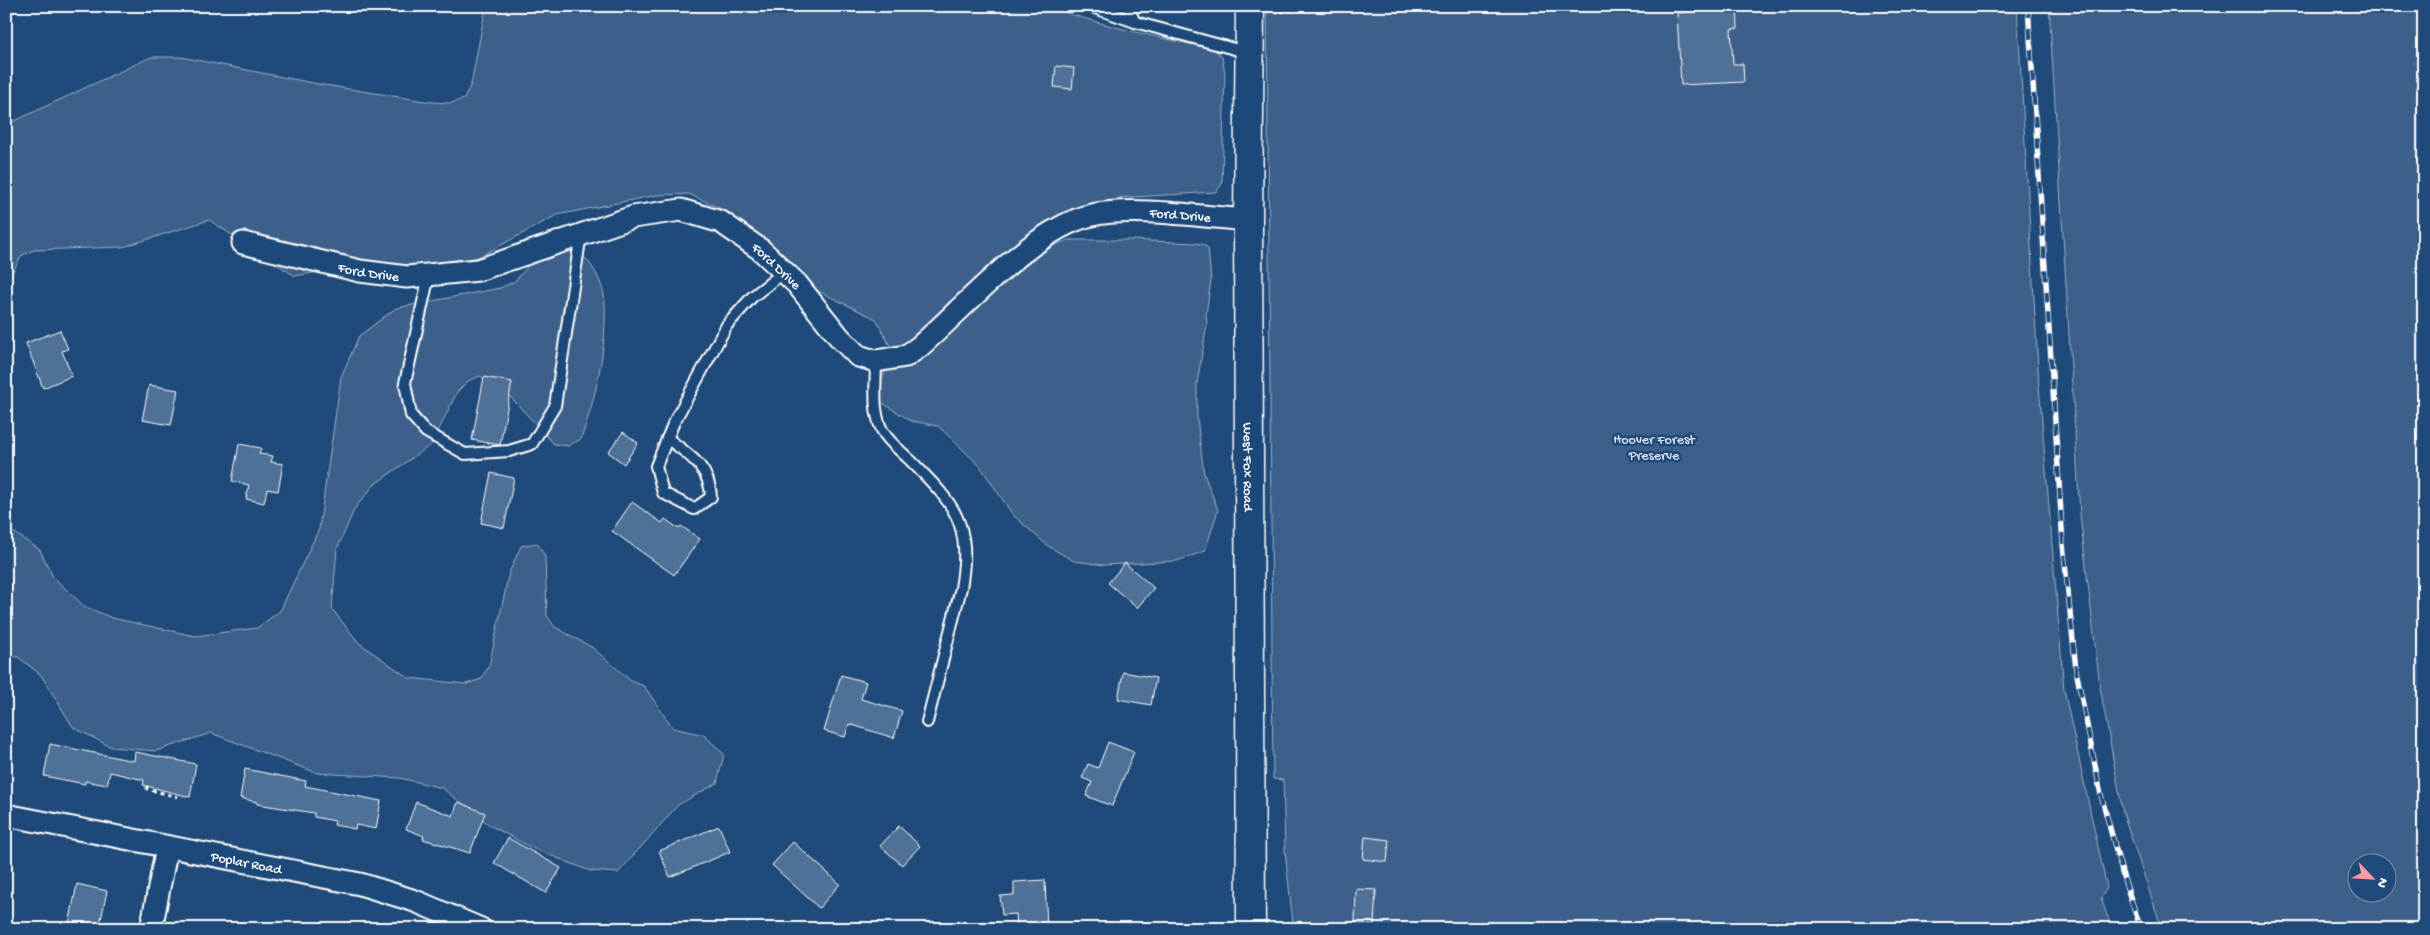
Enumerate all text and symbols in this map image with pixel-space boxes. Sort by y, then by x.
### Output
street label: Ford Drive [1148,206,1212,228]
street label: Ford Drive [747,240,804,295]
street label: Ford Drive [335,260,401,287]
street label: West Fox Road [1238,422,1255,513]
park label: Hoover Forest Preserve [1613,432,1696,465]
street label: Poplar Road [208,849,285,880]
north arrow [2348,852,2398,902]
text: N [2372,875,2391,890]

